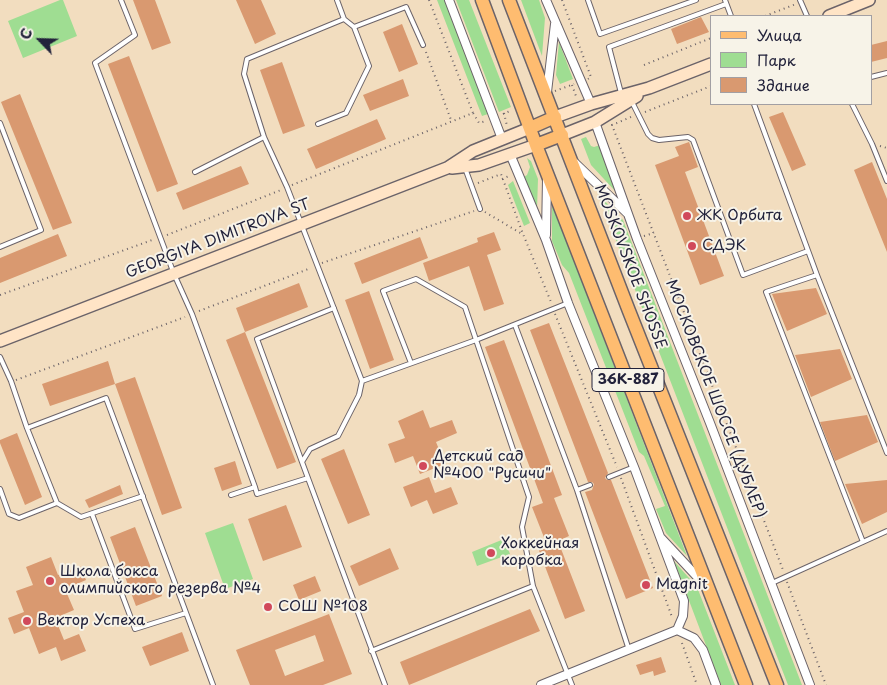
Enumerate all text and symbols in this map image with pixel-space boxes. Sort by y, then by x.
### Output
north arrow [15,15,65,65]
legend [710,15,872,105]
text: Улица [757,23,802,46]
text: С [14,25,38,43]
text: Парк [757,48,796,71]
text: Здание [757,73,810,96]
street label: MOSKOVSKOE SHOSSE [590,182,670,352]
street label: GEORGIYA DIMITROVA ST [123,195,313,283]
place label: ЖК Орбита [697,207,782,225]
marker: ЖК Орбита [681,210,693,222]
place label: СДЭК [702,237,746,255]
marker: СДЭК [686,240,698,252]
street label: МОСКОВСКОЕ ШОССЕ (ДУБЛЕР) [661,277,769,521]
road number: 36К-887 [592,368,664,392]
place label: Детский сад №400 "Русичи" [433,448,551,483]
marker: Детский сад №400 "Русичи" [417,460,429,472]
place label: Хоккейная коробка [501,535,579,570]
marker: Хоккейная коробка [485,547,497,559]
place label: Школа бокса олимпийского резерва №4 [60,563,261,598]
marker: Школа бокса олимпийского резерва №4 [44,575,56,587]
place label: Magnit [656,576,708,594]
marker: Magnit [640,579,652,591]
place label: СОШ №108 [278,598,368,616]
marker: СОШ №108 [262,601,274,613]
place label: Вектор Успеха [37,612,145,630]
marker: Вектор Успеха [21,615,33,627]

